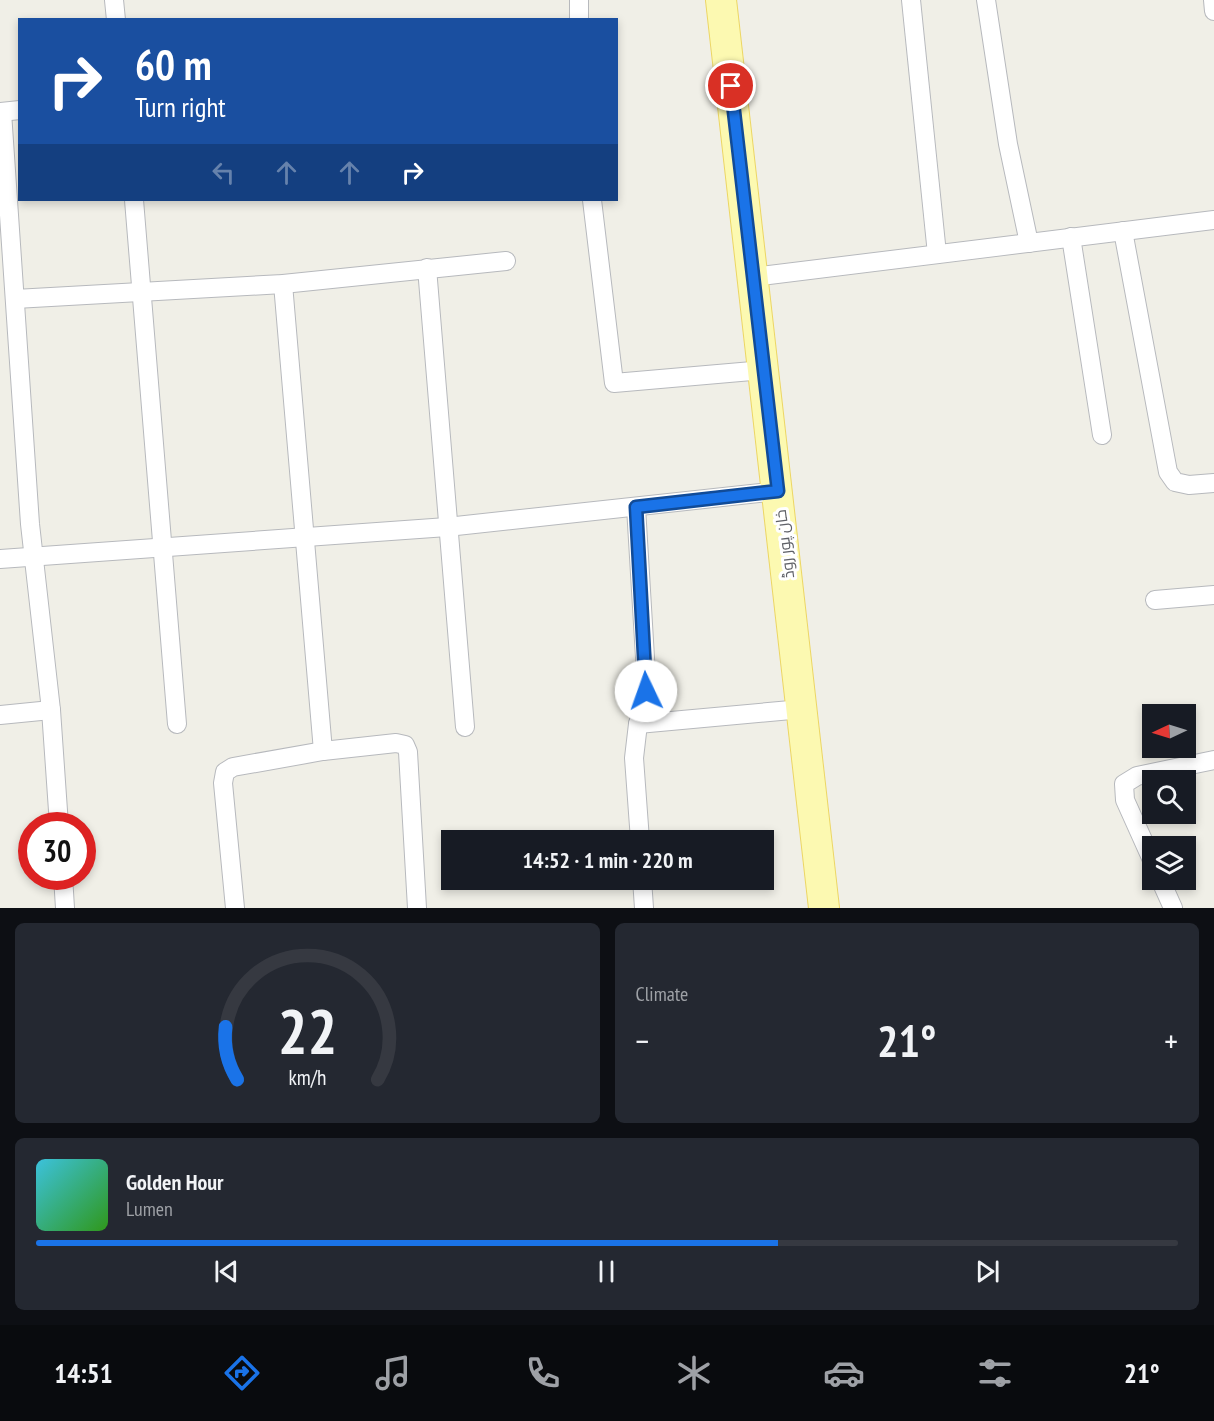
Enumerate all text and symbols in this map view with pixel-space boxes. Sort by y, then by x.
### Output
text: 60 m [135,37,212,92]
icon: right [36,42,114,120]
pin [705,60,756,111]
icon: arrive [714,69,747,102]
text: Turn right [135,90,226,124]
icon: left [207,156,240,189]
icon: ahead [270,156,303,189]
icon: ahead [333,156,366,189]
icon: right [396,156,429,189]
street label: خان پور روڈ [770,508,800,580]
position arrow [614,659,678,723]
north arrow [1142,704,1196,758]
map controls [1142,704,1196,890]
button: search [1142,770,1196,824]
speed limit sign: 30 [18,812,96,890]
button: layers [1142,836,1196,890]
text: 14:52 · 1 min · 220 m [522,846,693,874]
text: Climate [636,981,688,1007]
text: 22 [277,990,337,1071]
text: 21° [877,1011,936,1069]
text: − [636,1019,649,1062]
text: + [1164,1019,1178,1062]
text: km/h [288,1063,326,1091]
text: Golden Hour [126,1168,224,1196]
text: Lumen [126,1196,173,1222]
icon: previous [210,1255,243,1288]
icon: pause [590,1255,623,1288]
icon: next [971,1255,1004,1288]
icon: directions [221,1352,263,1394]
icon: music [372,1352,414,1394]
icon: phone [522,1352,564,1394]
icon: climate [673,1352,715,1394]
icon: car [823,1352,865,1394]
icon: filters [974,1352,1016,1394]
text: 14:51 [54,1356,113,1390]
text: 21° [1124,1356,1160,1390]

